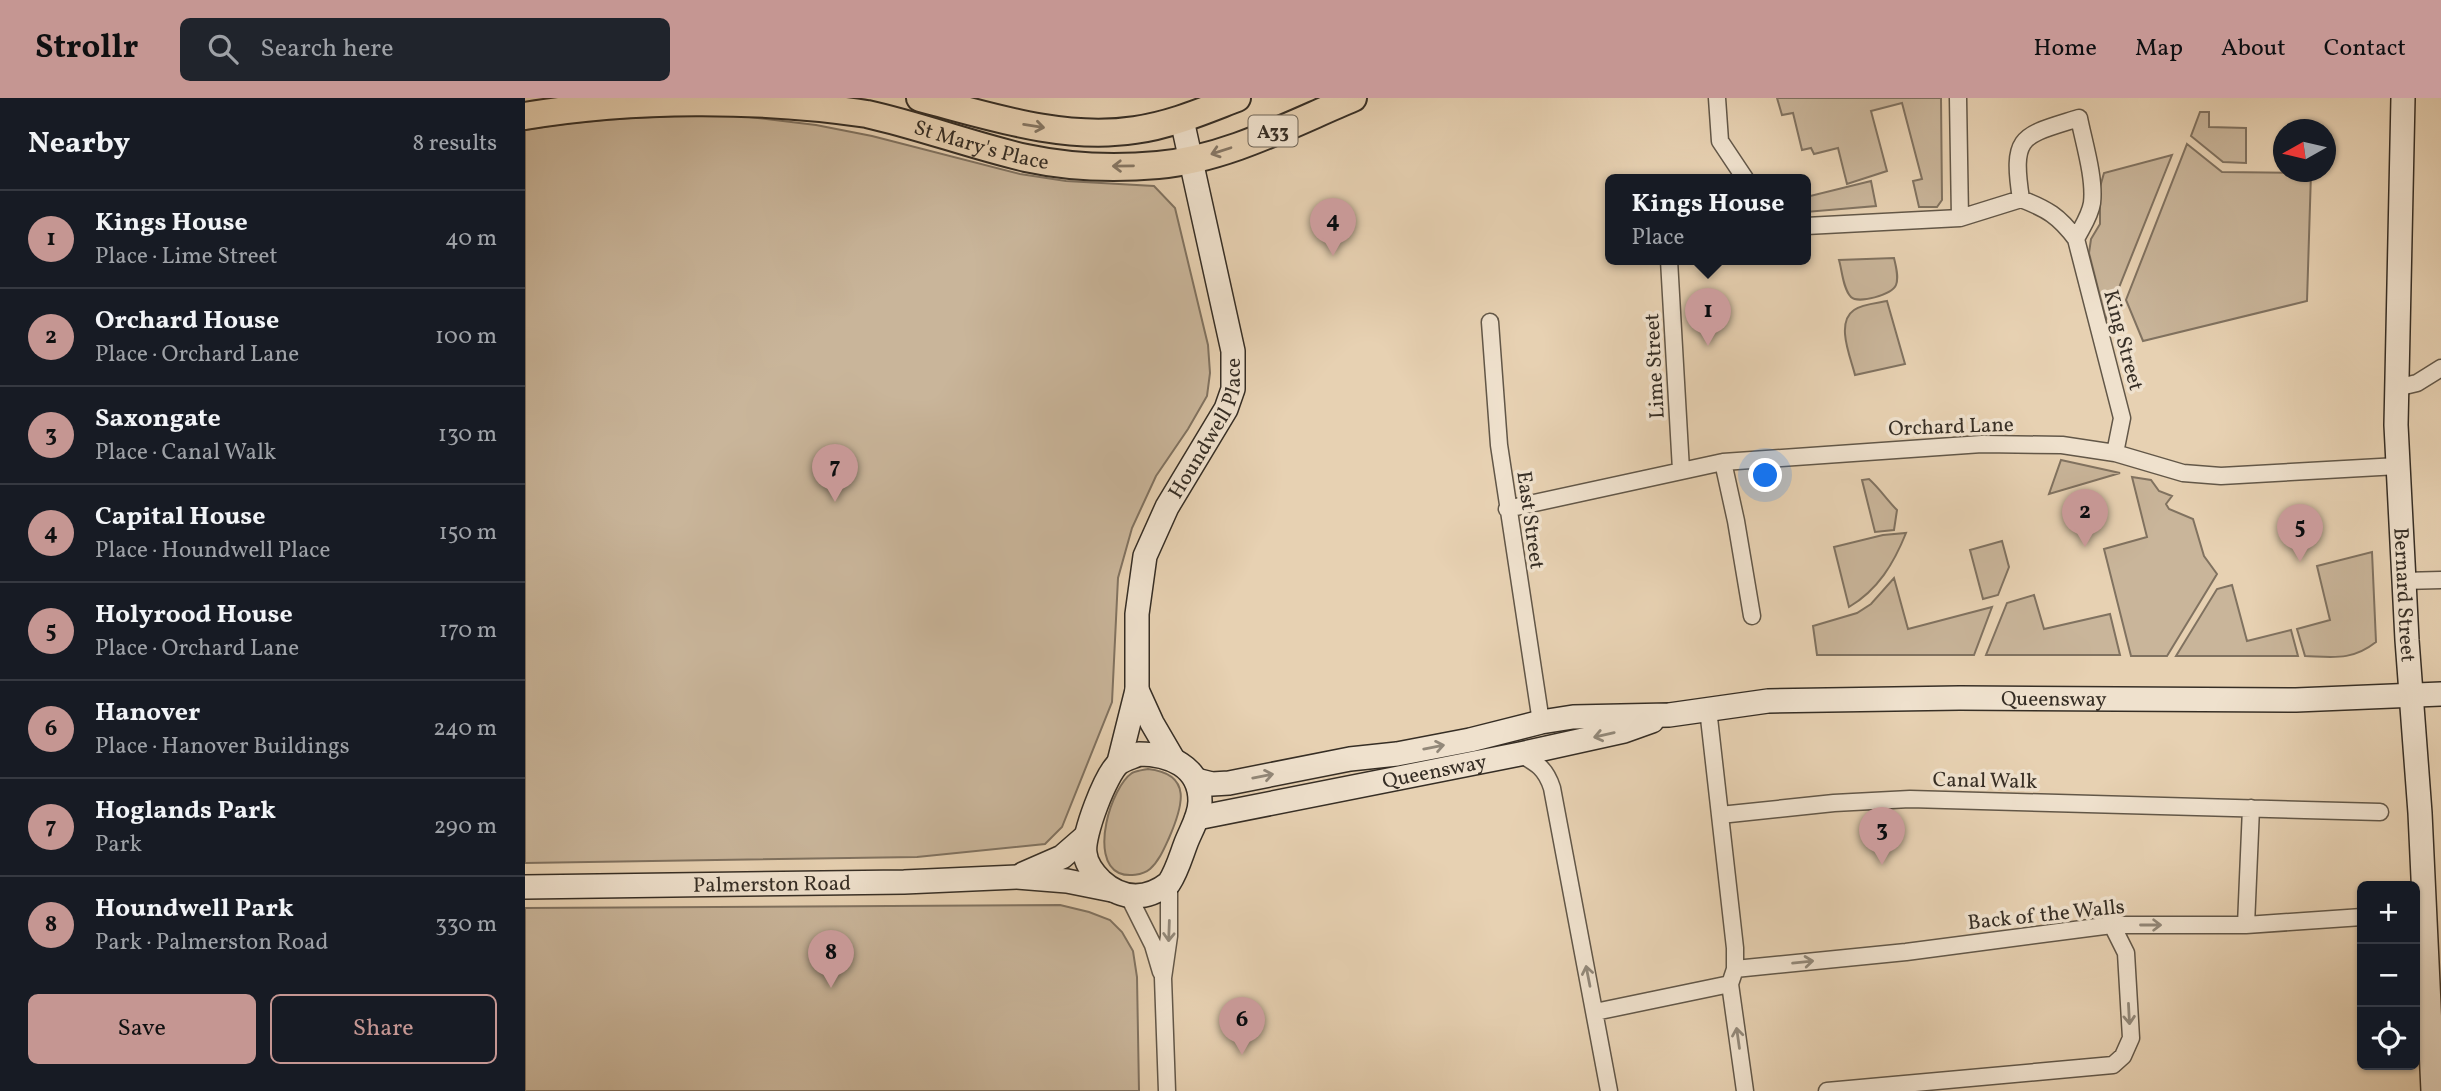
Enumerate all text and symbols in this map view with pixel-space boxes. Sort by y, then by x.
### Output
search box [180,18,670,81]
text: Strollr [35,26,138,72]
icon: search [204,30,242,68]
text: Search here [260,31,394,67]
text: Home [2033,32,2097,66]
text: Map [2135,32,2183,66]
text: About [2221,32,2286,66]
text: Contact [2324,32,2406,66]
street label: St Mary's Place [910,114,1051,178]
road number: A33 [1249,116,1297,146]
one-way arrow [1022,119,1045,132]
north arrow [2273,119,2336,182]
text: Nearby [28,123,130,165]
text: 8 results [413,128,497,160]
one-way arrow [1211,145,1233,158]
one-way arrow [1112,159,1135,173]
popup [1605,174,1811,265]
text: Kings House [1632,186,1784,222]
pin: 4 [1310,198,1356,256]
text: Kings House [95,205,248,241]
text: Place [1632,222,1684,254]
text: 1 [46,223,56,255]
text: 40 m [445,223,497,255]
text: Place · Lime Street [95,241,278,273]
street label: King Street [2095,287,2150,394]
pin: 1 [1685,288,1731,346]
text: Orchard House [95,303,279,339]
street label: Lime Street [1638,312,1673,420]
text: 2 [45,321,57,353]
text: 100 m [435,321,497,353]
text: Place · Orchard Lane [95,339,299,371]
street label: Houndwell Place [1162,358,1249,505]
text: Saxongate [95,401,221,437]
street label: Orchard Lane [1888,411,2014,444]
text: 3 [45,419,57,451]
text: 130 m [438,419,497,451]
text: Place · Canal Walk [95,437,276,469]
pin: 7 [812,444,858,502]
your location [1748,458,1782,492]
street label: East Street [1508,469,1551,571]
pin: 2 [2062,489,2108,547]
text: Capital House [95,499,266,535]
pin: 5 [2277,504,2323,562]
text: 4 [44,517,58,549]
text: 150 m [439,517,497,549]
street label: Bernard Street [2385,527,2422,663]
text: Place · Houndwell Place [95,535,331,567]
text: Holyrood House [95,597,293,633]
text: 5 [45,615,57,647]
text: 170 m [439,615,497,647]
text: Place · Orchard Lane [95,633,299,665]
street label: Queensway [2001,685,2107,715]
text: Hanover [95,695,200,731]
text: 6 [45,713,57,745]
text: 240 m [433,713,497,745]
one-way arrow [1593,729,1616,743]
text: Place · Hanover Buildings [95,731,349,763]
one-way arrow [1422,740,1445,753]
street label: Queensway [1380,748,1490,797]
street label: Canal Walk [1932,766,2038,797]
one-way arrow [1251,769,1274,783]
text: Hoglands Park [95,793,276,829]
pin: 3 [1859,807,1905,865]
text: 7 [46,811,57,843]
text: 290 m [434,811,497,843]
text: Park [95,829,142,861]
street label: Palmerston Road [693,870,851,901]
map controls [2357,881,2420,1070]
button: + [2357,881,2420,944]
text: Houndwell Park [95,891,294,927]
street label: Back of the Walls [1966,893,2126,938]
text: 8 [45,909,57,941]
text: 330 m [435,909,497,941]
one-way arrow [2139,918,2162,932]
one-way arrow [1162,919,1175,942]
text: Park · Palmerston Road [95,927,328,959]
pin: 8 [808,930,854,988]
button: − [2357,944,2420,1007]
one-way arrow [1791,955,1814,968]
one-way arrow [1581,965,1594,988]
button: Save [28,994,256,1064]
button: Share [270,994,497,1064]
pin: 6 [1219,997,1265,1055]
one-way arrow [2123,1003,2136,1026]
button: locate [2357,1007,2420,1070]
one-way arrow [1731,1027,1744,1050]

